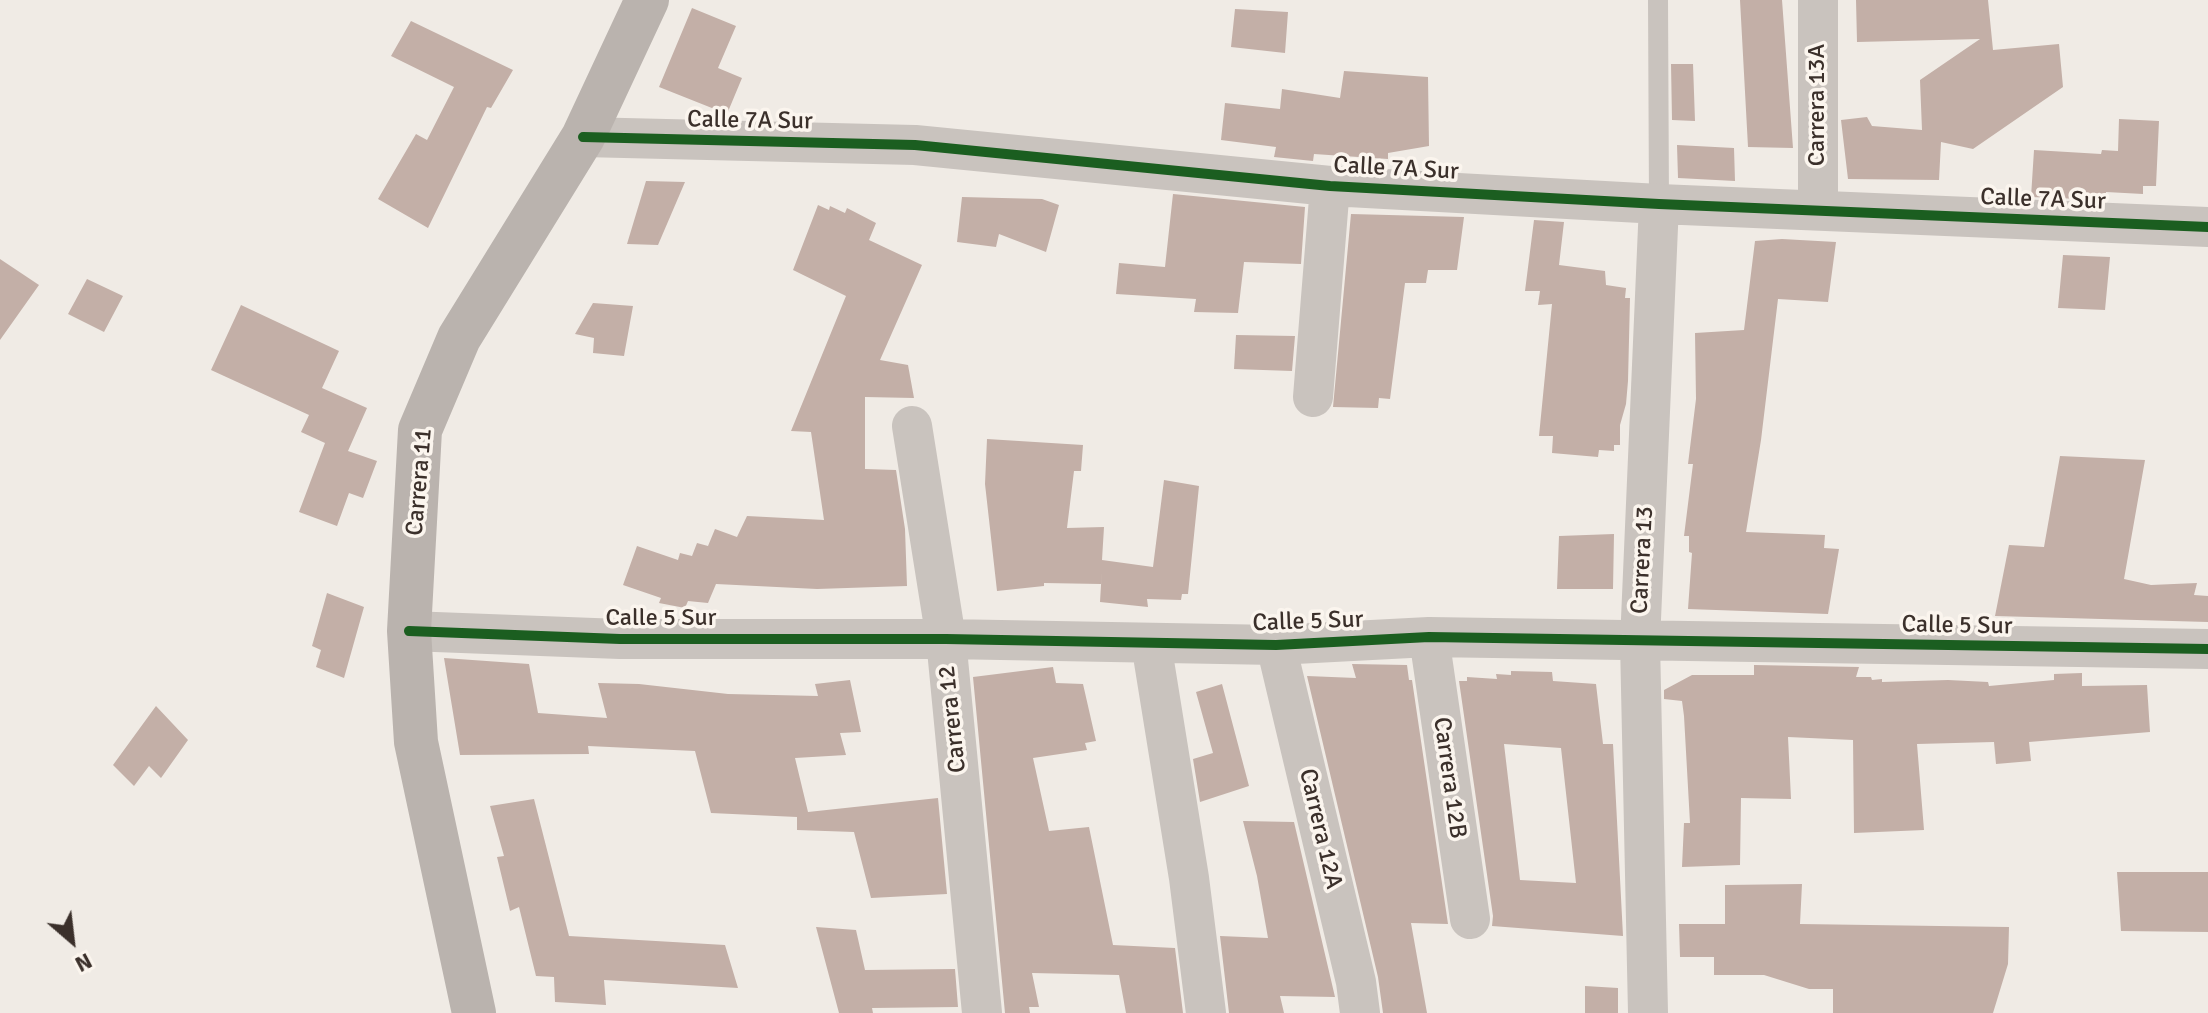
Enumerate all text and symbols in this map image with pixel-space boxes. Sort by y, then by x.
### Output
street label: Carrera 13A [1804,44,1832,166]
street label: Calle 7A Sur [687,106,813,136]
street label: Calle 7A Sur [1333,151,1459,187]
street label: Calle 7A Sur [1980,183,2106,217]
street label: Carrera 11 [401,427,439,537]
street label: Carrera 13 [1626,505,1660,615]
street label: Calle 5 Sur [606,605,716,633]
street label: Calle 5 Sur [1252,606,1364,638]
street label: Calle 5 Sur [1901,611,2013,641]
street label: Carrera 12 [933,664,973,774]
street label: Carrera 12B [1426,715,1472,841]
street label: Carrera 12A [1292,766,1348,892]
north arrow [32,901,112,981]
text: N [70,947,97,978]

